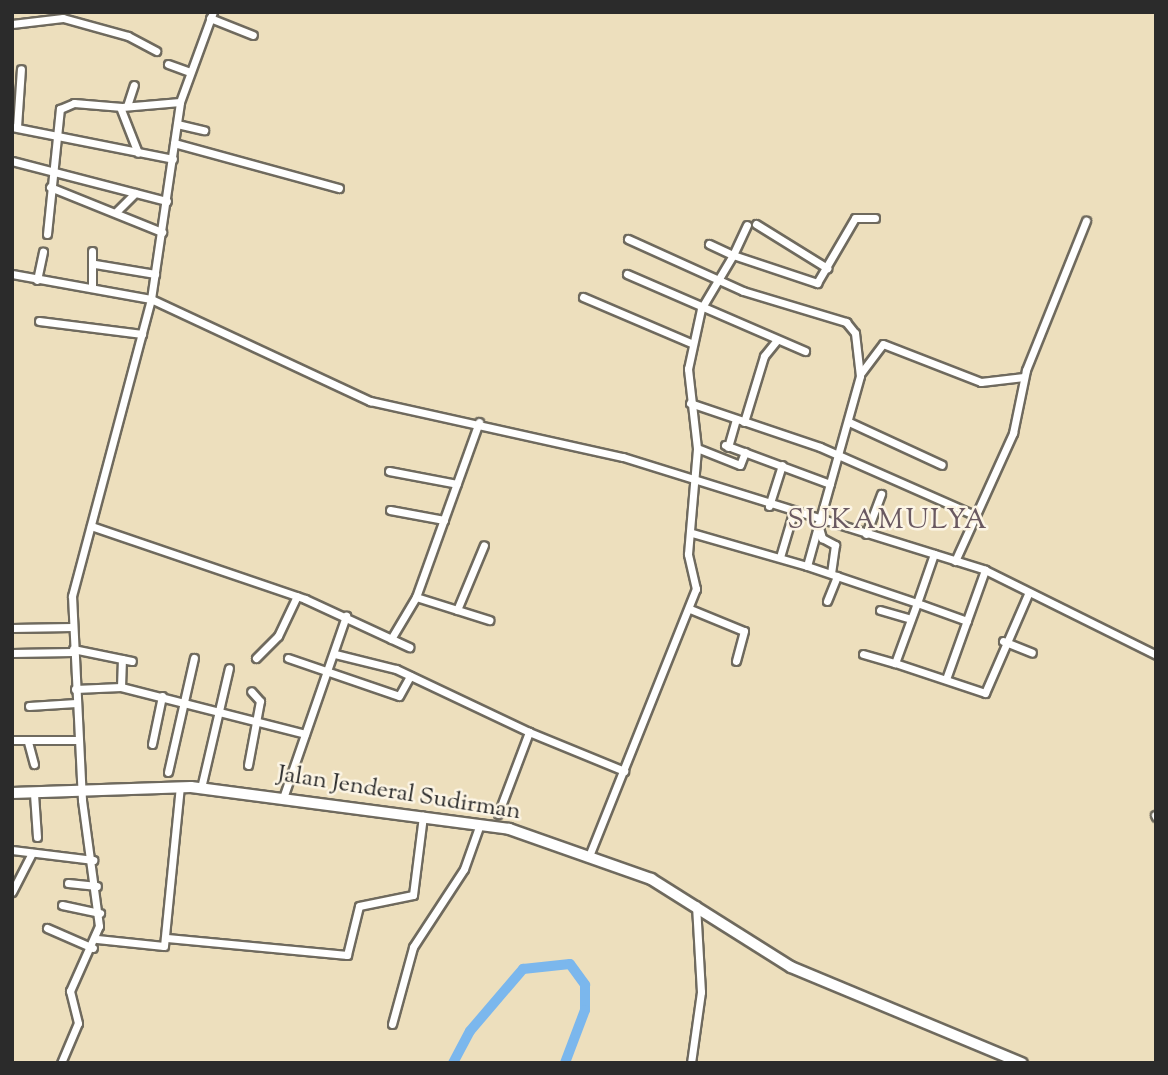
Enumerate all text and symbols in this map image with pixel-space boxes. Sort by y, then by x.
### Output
district label: SUKAMULYA [788,504,988,538]
street label: Jalan Jenderal Sudirman [275,761,523,827]

